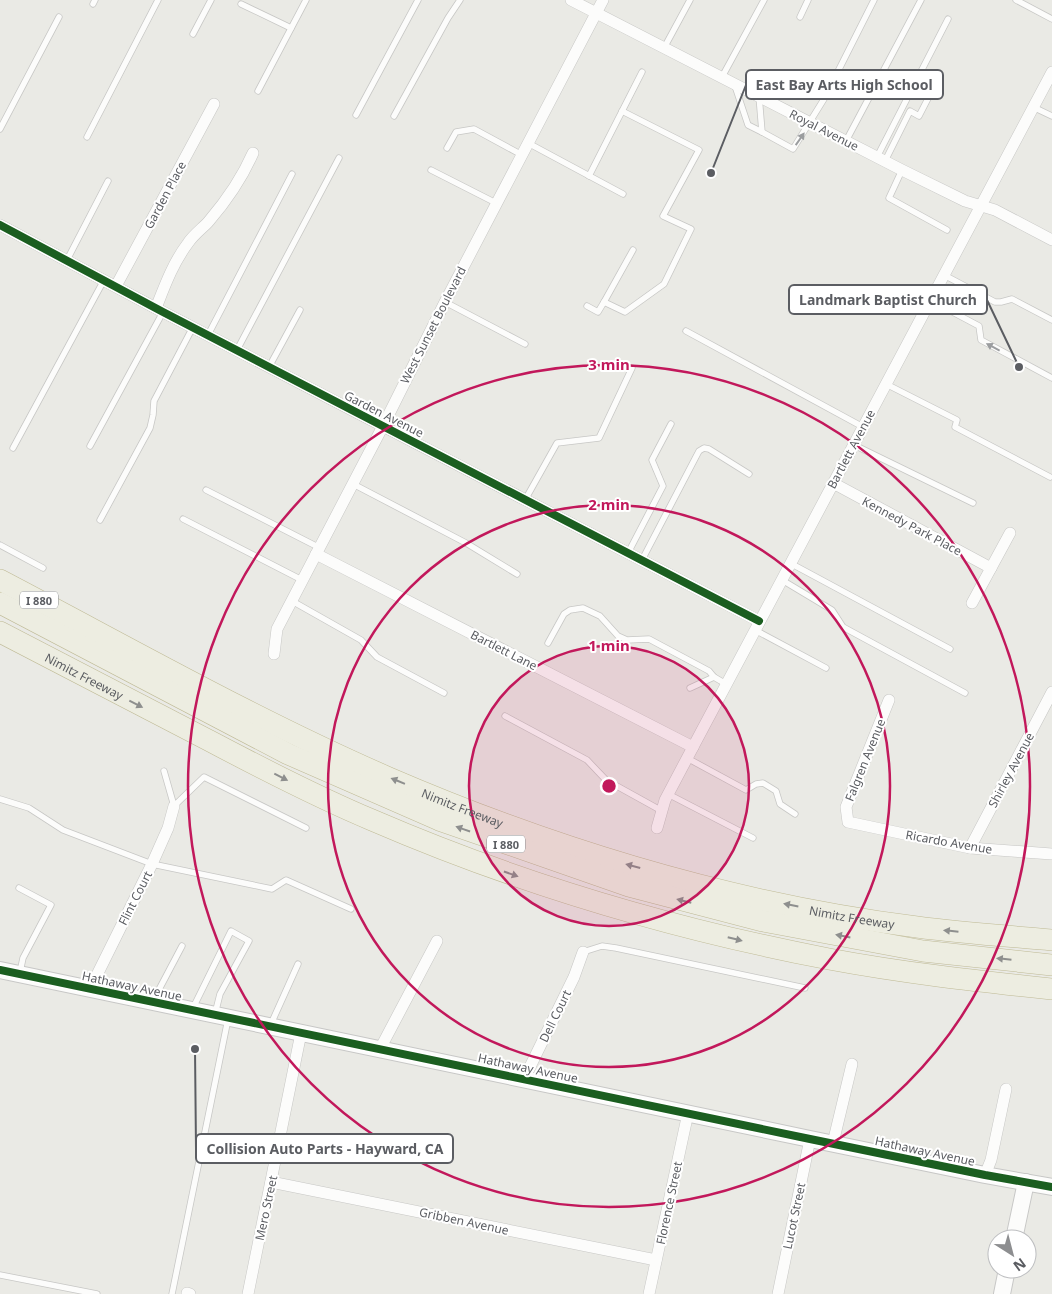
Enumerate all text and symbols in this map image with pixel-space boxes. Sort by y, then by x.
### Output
callout: East Bay Arts High School [746,70,943,99]
text: East Bay Arts High School [755,75,933,94]
street label: Royal Avenue [786,105,862,155]
one-way arrow [795,132,805,145]
street label: Garden Place [140,158,190,232]
street label: West Sunset Boulevard [396,264,470,386]
callout: Landmark Baptist Church [789,285,987,314]
text: Landmark Baptist Church [799,290,977,309]
one-way arrow [986,343,1001,351]
text: 3 min [588,354,630,374]
street label: Garden Avenue [341,387,427,441]
street label: Bartlett Avenue [823,406,879,492]
street label: Kennedy Park Place [859,493,965,560]
text: 2 min [588,494,630,514]
road number: I 880 [20,592,58,608]
street label: Bartlett Lane [468,626,540,674]
text: 1 min [588,635,630,655]
street label: Nimitz Freeway [42,649,127,704]
one-way arrow [129,700,143,708]
street label: Falgren Avenue [841,716,889,804]
street label: Shirley Avenue [984,729,1038,811]
one-way arrow [274,773,288,781]
one-way arrow [391,777,405,785]
centre of rings [600,777,618,795]
street label: Nimitz Freeway [419,784,507,831]
one-way arrow [456,825,471,832]
street label: Ricardo Avenue [904,826,994,858]
road number: I 880 [487,836,525,852]
one-way arrow [626,862,641,870]
street label: Flint Court [114,867,156,928]
one-way arrow [504,871,519,878]
one-way arrow [677,896,692,904]
one-way arrow [783,901,798,909]
street label: Nimitz Freeway [808,901,897,933]
one-way arrow [943,927,959,935]
one-way arrow [835,931,851,939]
one-way arrow [727,935,742,943]
one-way arrow [995,955,1011,963]
street label: Hathaway Avenue [81,967,184,1005]
street label: Dell Court [535,986,575,1045]
street label: Hathaway Avenue [477,1049,580,1087]
street label: Hathaway Avenue [874,1132,977,1170]
callout: Collision Auto Parts - Hayward, CA [196,1134,453,1163]
text: Collision Auto Parts - Hayward, CA [206,1139,444,1158]
street label: Florence Street [652,1159,686,1246]
street label: Mero Street [251,1173,281,1242]
street label: Lucot Street [779,1180,809,1251]
street label: Gribben Avenue [418,1203,510,1239]
north arrow [987,1229,1037,1279]
text: N [1010,1254,1030,1276]

